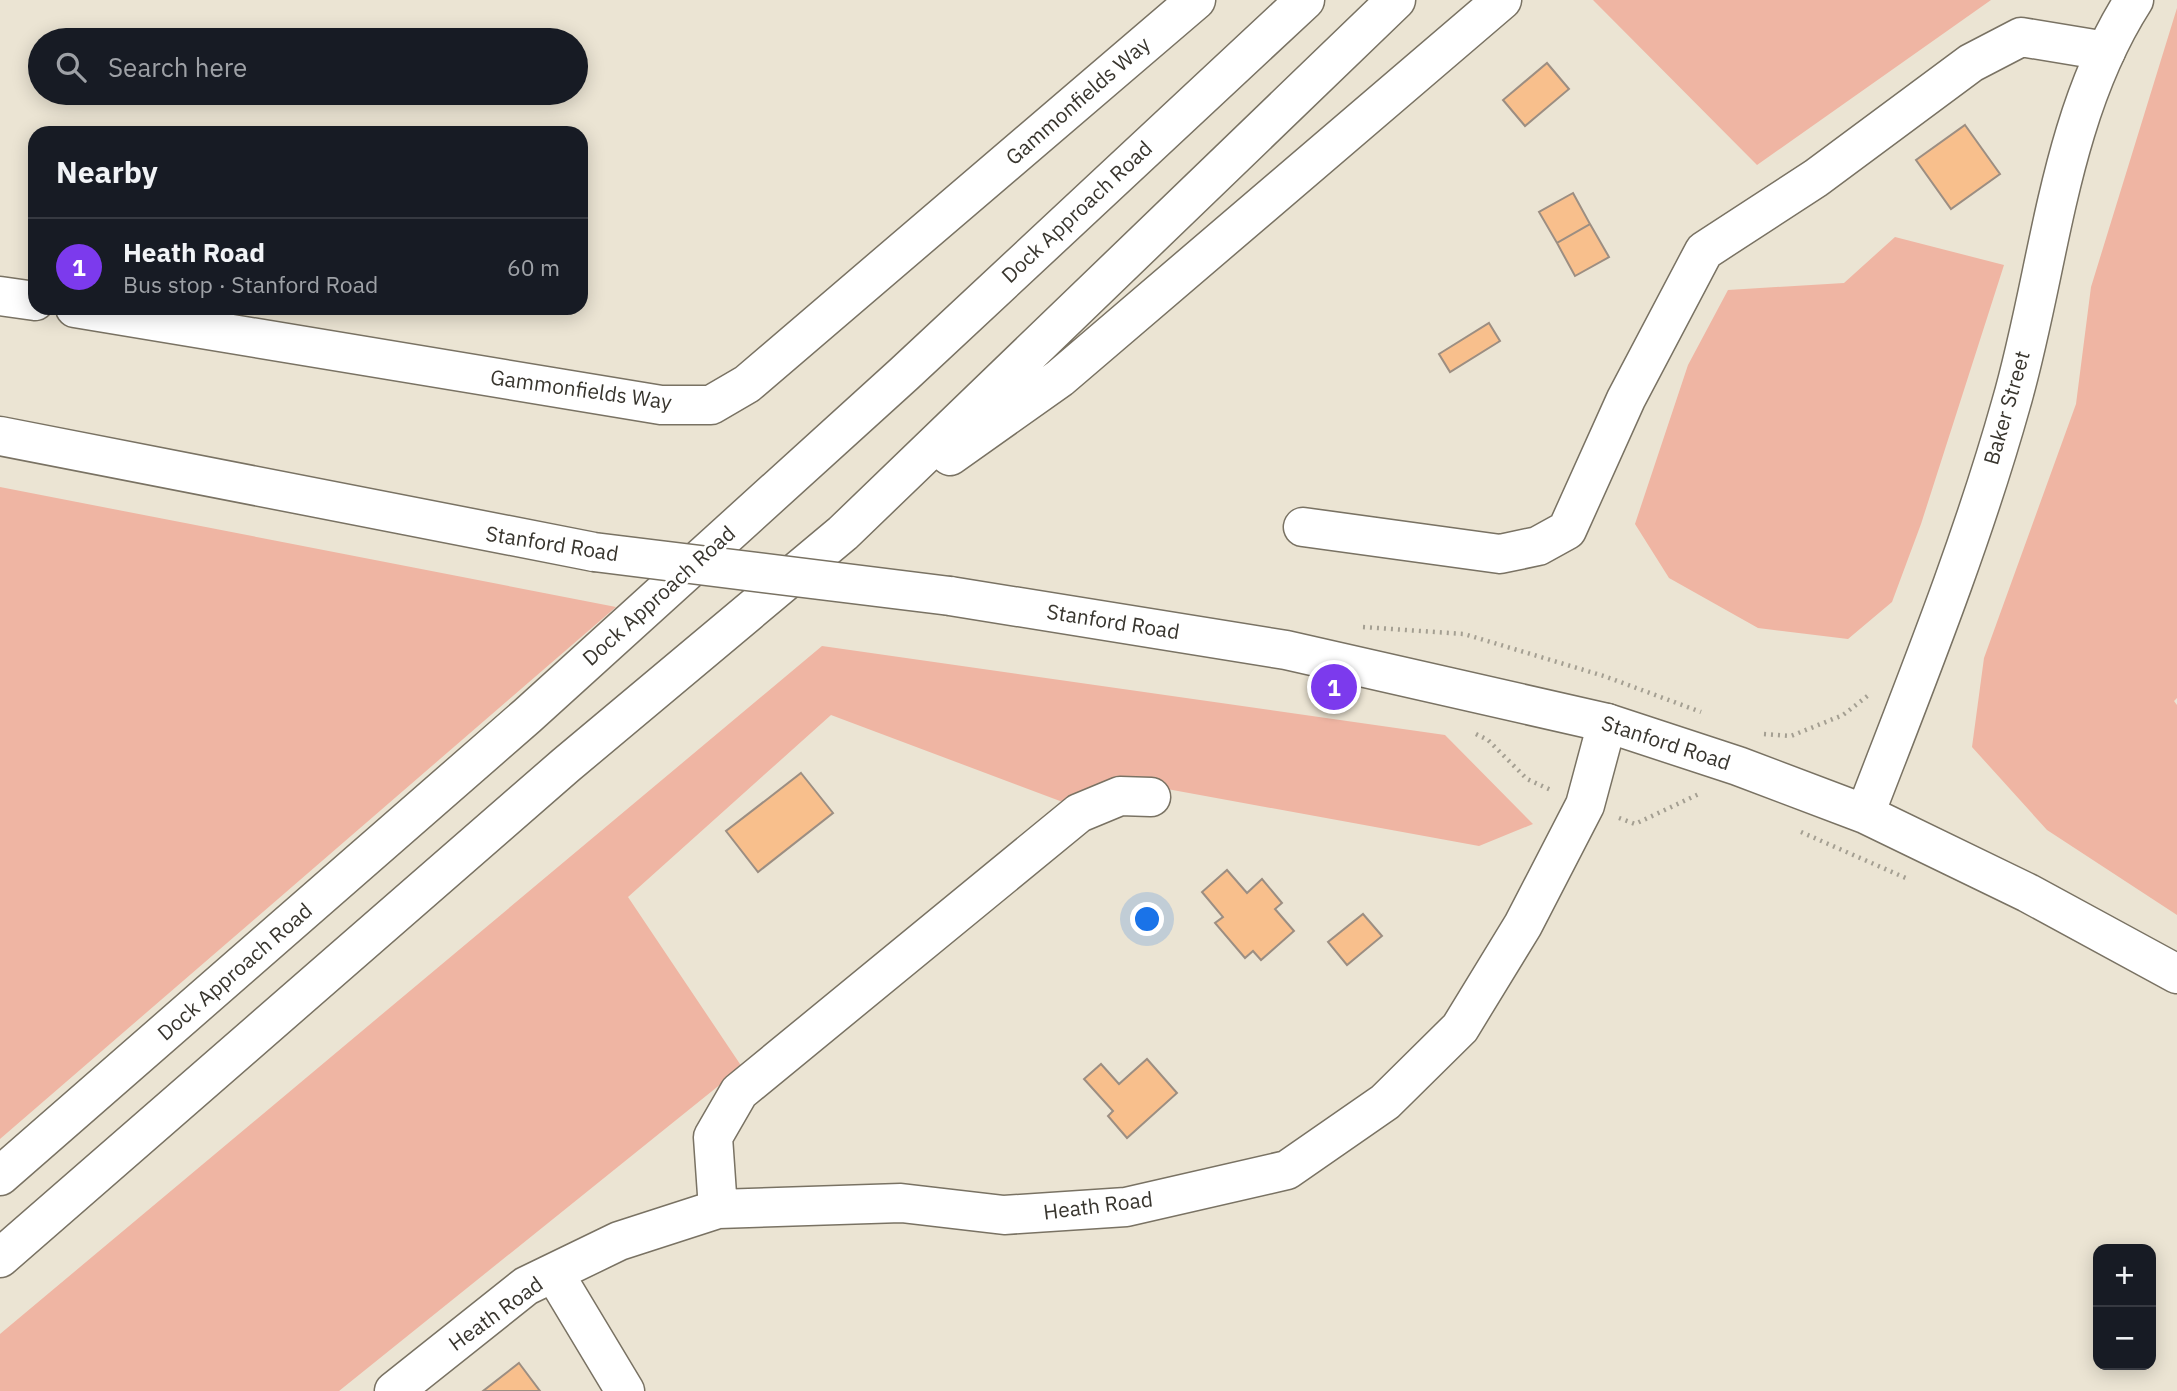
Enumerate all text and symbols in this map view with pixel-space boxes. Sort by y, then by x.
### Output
search box [28,28,588,105]
street label: Gammonfields Way [999,29,1156,171]
icon: search [52,48,90,86]
text: Search here [108,50,247,84]
street label: Dock Approach Road [995,134,1158,289]
text: Nearby [56,152,158,191]
text: Heath Road [123,235,265,269]
text: 1 [72,252,86,282]
text: 60 m [507,252,560,282]
text: Bus stop · Stanford Road [123,269,378,299]
street label: Baker Street [1976,347,2036,468]
street label: Gammonfields Way [489,362,674,416]
street label: Stanford Road [484,519,621,567]
street label: Dock Approach Road [576,519,741,671]
street label: Stanford Road [1045,597,1182,645]
pin: 1 [1311,661,1357,713]
street label: Stanford Road [1598,708,1734,776]
street label: Dock Approach Road [151,896,318,1046]
your location [1130,902,1164,936]
street label: Heath Road [1042,1184,1154,1226]
map controls [2093,1244,2156,1370]
button: + [2093,1244,2156,1307]
street label: Heath Road [443,1269,548,1357]
button: − [2093,1307,2156,1370]

